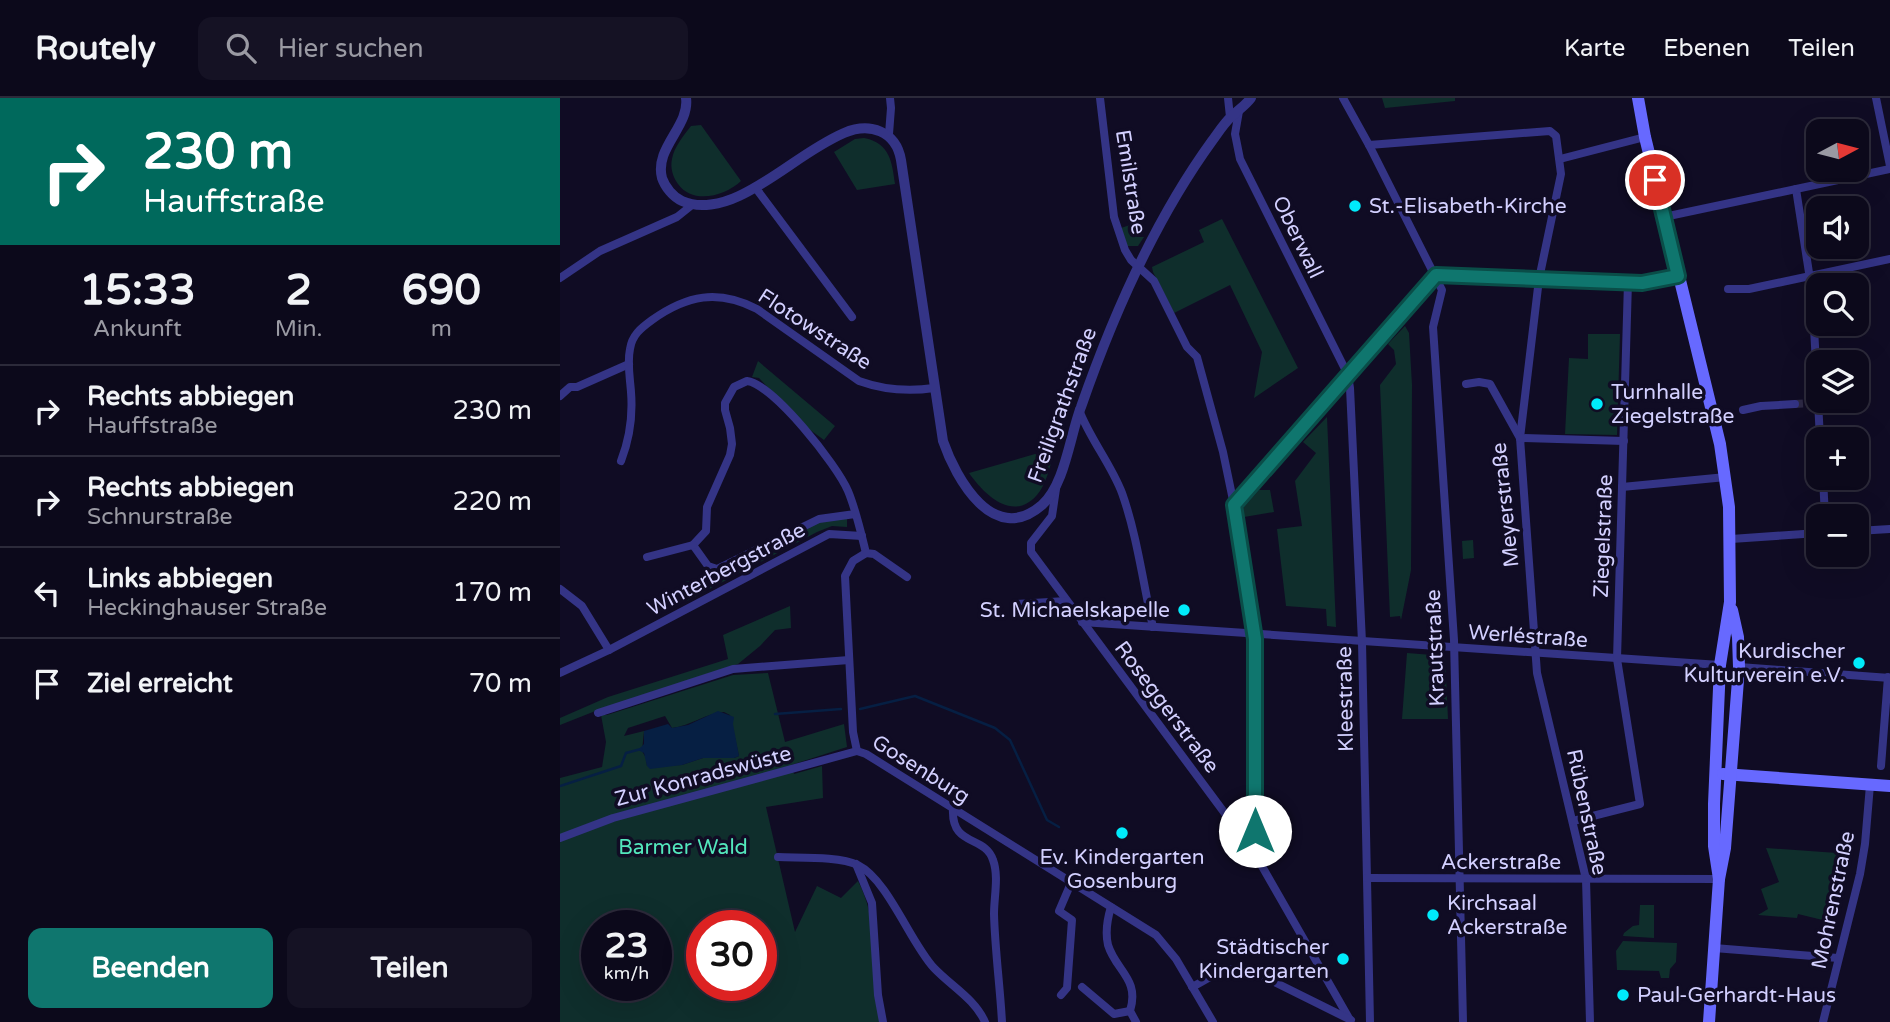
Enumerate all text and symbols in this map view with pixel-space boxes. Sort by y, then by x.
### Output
search box [198,17,688,80]
text: Routely [35,29,156,68]
icon: search [222,29,260,67]
text: Hier suchen [278,33,424,64]
text: Karte [1564,34,1625,63]
text: Ebenen [1663,34,1750,63]
text: Teilen [1788,34,1855,63]
north arrow [1806,119,1869,182]
map controls [1806,119,1869,567]
text: 230 m [143,123,293,182]
icon: right [28,126,119,217]
street label: Emilstraße [1110,128,1151,236]
pin [1625,150,1685,210]
icon: arrive [1636,161,1674,199]
text: Hauffstraße [143,183,325,221]
street label: Oberwall [1267,192,1328,283]
place label: St.-Elisabeth-Kirche [1369,194,1567,219]
button: sound [1806,196,1869,259]
marker: St.-Elisabeth-Kirche [1347,198,1363,214]
text: 15:33 [79,265,196,316]
text: 2 [285,265,312,316]
text: 690 [402,265,481,316]
button: search [1806,273,1869,336]
street label: Flotowstraße [753,283,876,375]
text: Ankunft [93,315,182,343]
text: Min. [275,315,322,343]
text: m [431,315,452,343]
street label: Freiligrathstraße [1023,324,1102,486]
button: layers [1806,350,1869,413]
place label: Turnhalle Ziegelstraße [1611,380,1735,429]
text: Rechts abbiegen [87,381,294,412]
icon: right [28,392,66,430]
text: 230 m [452,395,532,426]
marker: Turnhalle Ziegelstraße [1589,396,1605,412]
text: Hauffstraße [87,412,217,440]
button: + [1806,427,1869,490]
street label: Meyerstraße [1487,441,1524,569]
text: Rechts abbiegen [87,472,294,503]
street label: Ziegelstraße [1589,474,1618,598]
icon: right [28,483,66,521]
text: 220 m [452,486,532,517]
text: Schnurstraße [87,503,233,531]
button: − [1806,504,1869,567]
street label: Winterbergstraße [643,517,810,622]
text: Links abbiegen [87,563,273,594]
icon: left [28,574,66,612]
text: 170 m [452,577,532,608]
street label: Krautstraße [1421,589,1450,707]
text: Heckinghauser Straße [87,594,327,622]
place label: St. Michaelskapelle [980,598,1170,623]
marker: St. Michaelskapelle [1176,602,1192,618]
street label: Werléstraße [1467,620,1589,653]
street label: Roseggerstraße [1109,636,1224,778]
place label: Kurdischer Kulturverein e.V. [1683,639,1845,688]
street label: Kleestraße [1332,646,1359,752]
marker: Kurdischer Kulturverein e.V. [1851,655,1867,671]
icon: arrive [28,665,66,703]
text: Ziel erreicht [87,668,233,699]
text: 70 m [469,668,532,699]
street label: Gosenburg [867,730,974,809]
street label: Zur Konradswüste [612,741,794,812]
street label: Rübenstraße [1561,747,1612,878]
position arrow [1218,794,1292,868]
marker: Ev. Kindergarten Gosenburg [1114,825,1130,841]
street label: Mohrenstraße [1807,829,1860,971]
park label: Barmer Wald [618,835,748,860]
place label: Ev. Kindergarten Gosenburg [1040,845,1204,894]
street label: Ackerstraße [1441,850,1561,875]
place label: Kirchsaal Ackerstraße [1447,891,1567,940]
marker: Kirchsaal Ackerstraße [1425,907,1441,923]
speed limit sign: 30 [686,910,777,1001]
text: 23 [605,925,648,967]
button: Beenden [28,928,273,1008]
button: Teilen [287,928,532,1008]
place label: Städtischer Kindergarten [1198,935,1329,984]
marker: Städtischer Kindergarten [1335,951,1351,967]
text: km/h [604,962,649,984]
place label: Paul-Gerhardt-Haus [1637,983,1836,1008]
marker: Paul-Gerhardt-Haus [1615,987,1631,1003]

